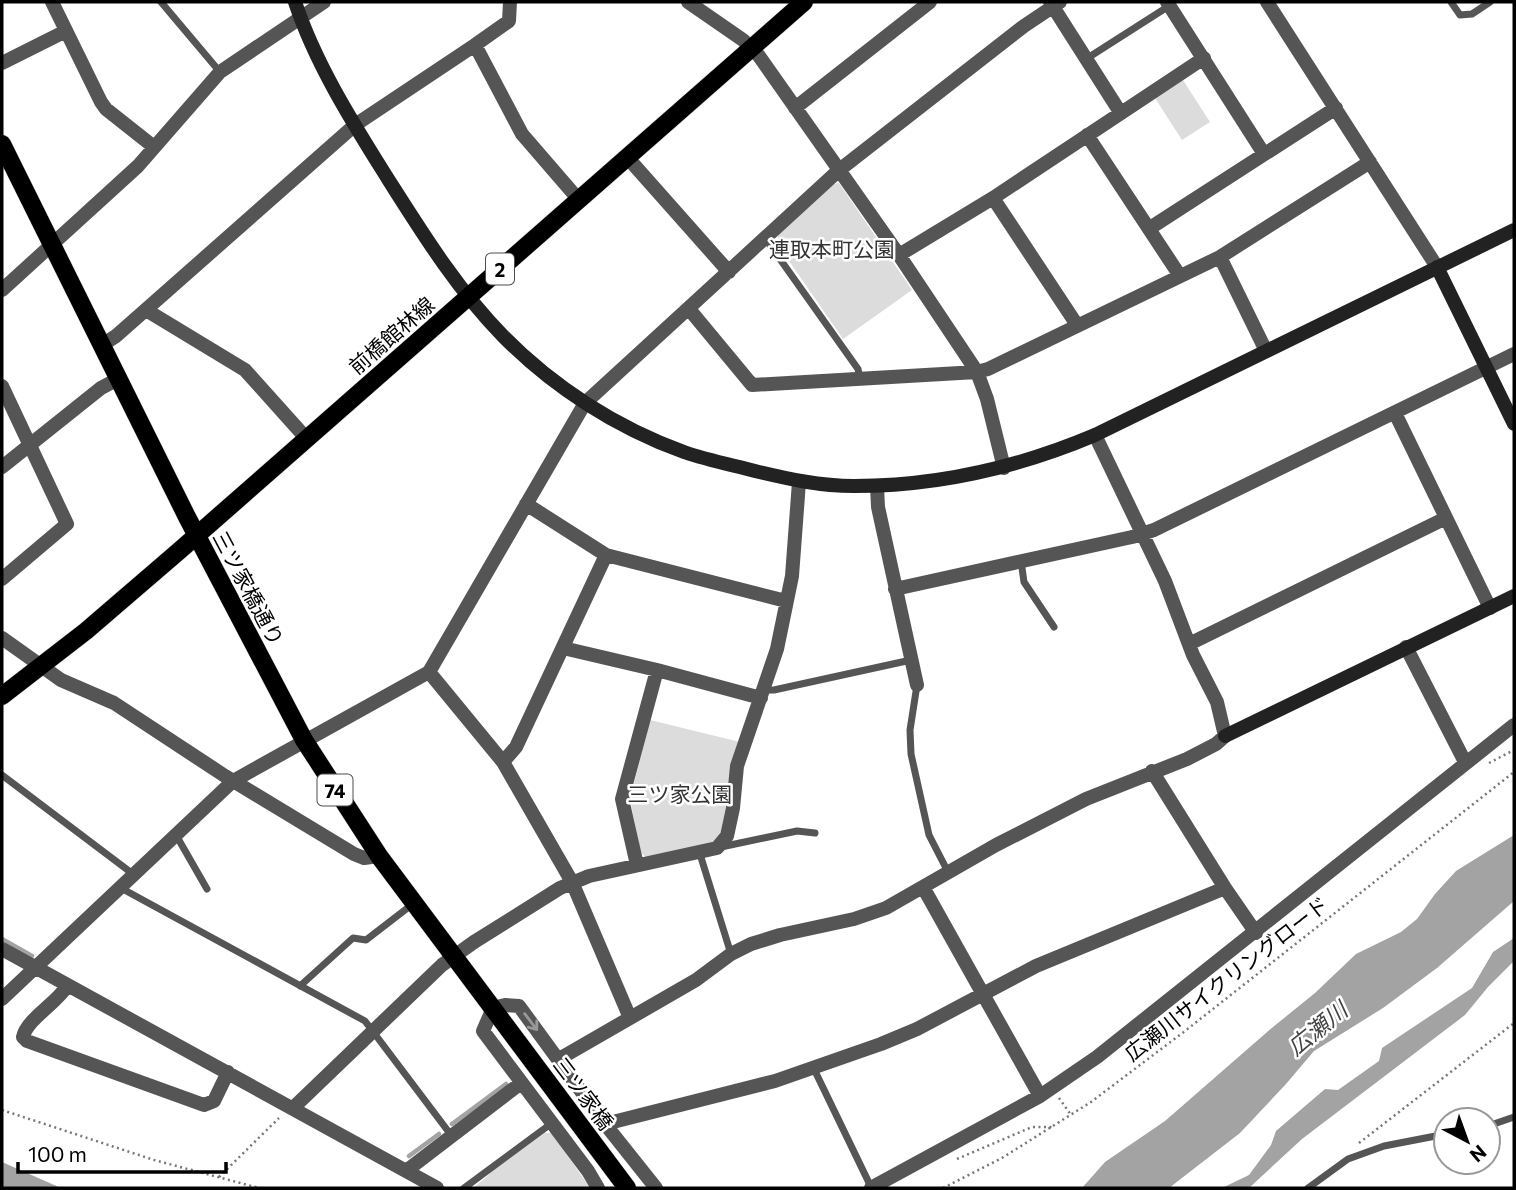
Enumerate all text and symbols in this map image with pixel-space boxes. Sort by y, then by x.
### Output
park label: 連取本町公園 [769,236,895,261]
road number: 2 [486,254,514,284]
street label: 前橋館林線 [343,291,439,379]
street label: 三ツ家橋通り [208,527,290,649]
road number: 74 [318,775,352,806]
park label: 三ツ家公園 [628,781,733,806]
street label: 広瀬川サイクリングロード [1119,890,1333,1066]
water label: 広瀬川 [1282,996,1352,1060]
one-way arrow [524,1012,539,1031]
street label: 三ツ家橋 [549,1052,619,1134]
north arrow [1432,1106,1502,1176]
scale bar [18,1130,226,1174]
text: 100 m [28,1141,87,1166]
text: N [1466,1141,1491,1168]

